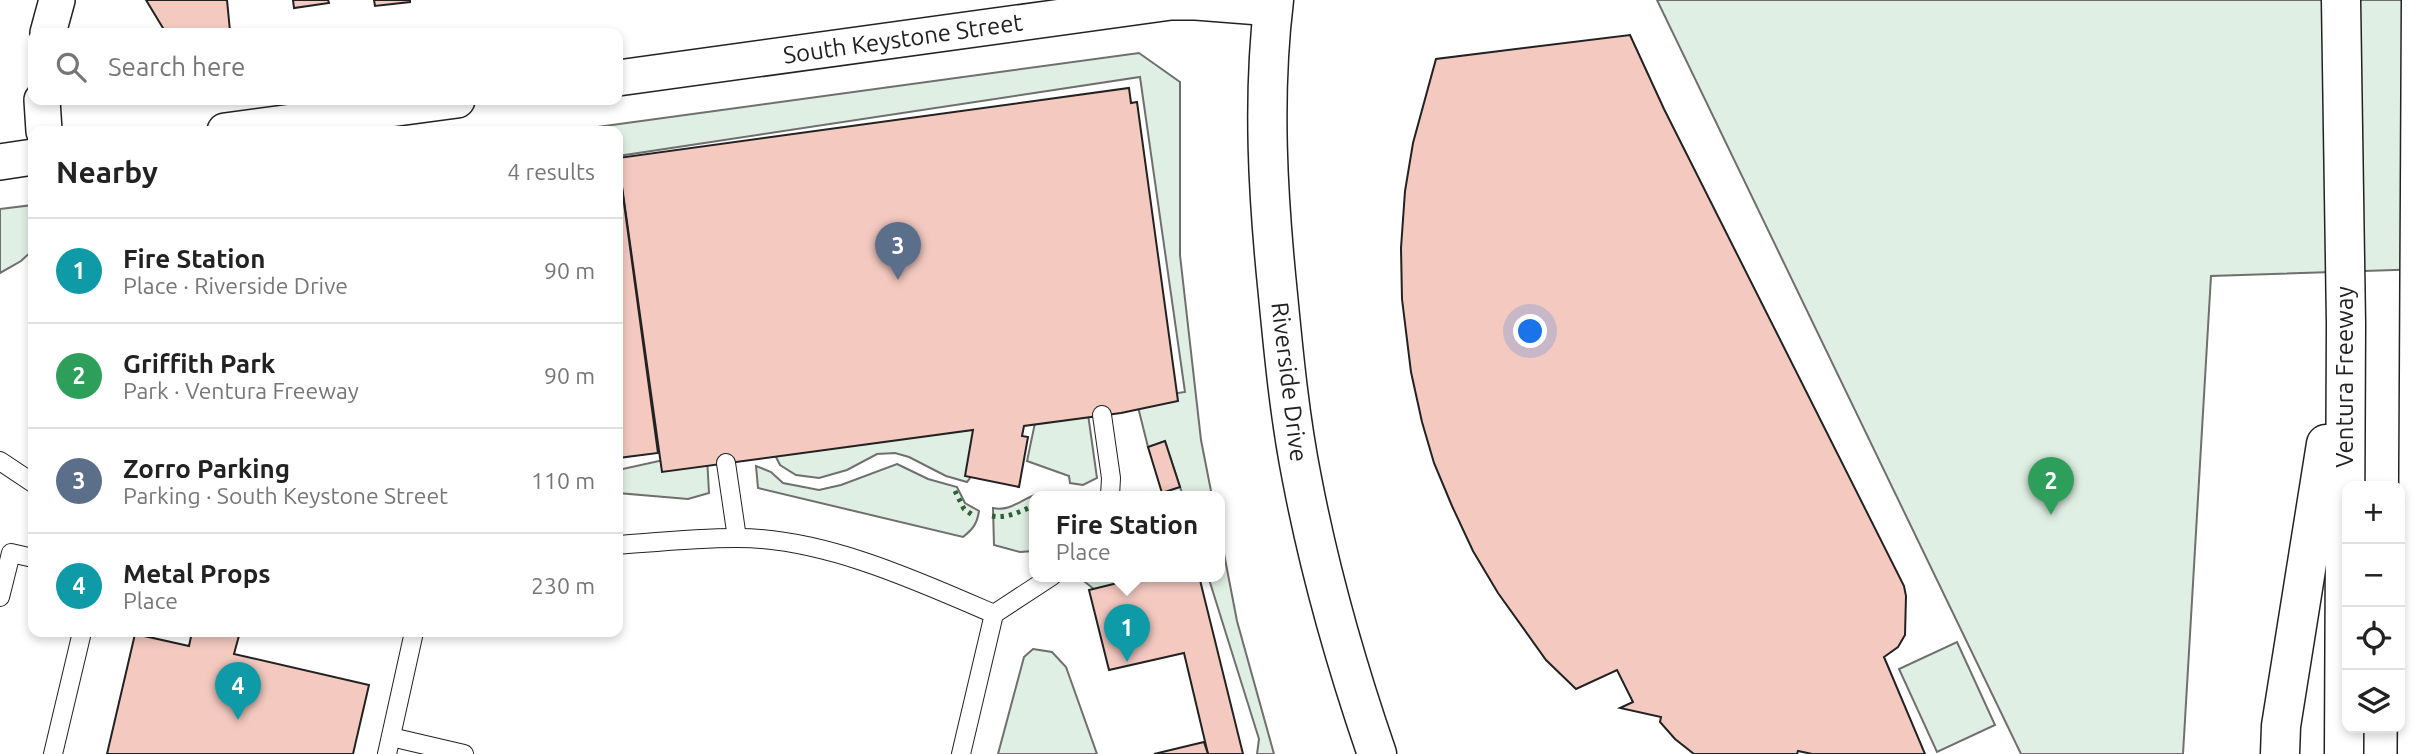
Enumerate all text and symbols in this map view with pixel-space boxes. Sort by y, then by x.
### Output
street label: South Keystone Street [782,8,1025,69]
search box [28,28,623,105]
icon: search [52,48,90,86]
text: Search here [108,52,245,81]
text: Nearby [56,155,158,189]
text: 4 results [507,159,595,184]
pin: 3 [875,222,921,280]
text: Fire Station [123,244,265,273]
text: 1 [73,258,85,283]
text: 90 m [544,258,595,283]
text: Place · Riverside Drive [123,273,348,298]
street label: Ventura Freeway [2331,286,2358,468]
street label: Riverside Drive [1266,301,1313,463]
your location [1513,314,1547,348]
text: Griffith Park [123,349,275,378]
text: 2 [73,363,85,388]
text: 90 m [544,363,595,388]
text: Park · Ventura Freeway [123,378,359,403]
text: Zorro Parking [123,454,290,483]
pin: 2 [2028,457,2074,515]
text: 3 [73,468,85,493]
text: 110 m [531,468,595,493]
map controls [2342,481,2405,733]
button: + [2342,481,2405,544]
text: Parking · South Keystone Street [123,483,448,508]
popup [1029,491,1225,582]
text: Fire Station [1056,510,1198,539]
text: Place [1056,539,1111,564]
button: − [2342,544,2405,607]
text: Metal Props [123,559,271,588]
text: 4 [73,573,85,598]
text: 230 m [531,573,595,598]
text: Place [123,588,178,613]
pin: 1 [1104,604,1150,662]
button: locate [2342,607,2405,670]
pin: 4 [215,662,261,720]
button: layers [2342,670,2405,733]

